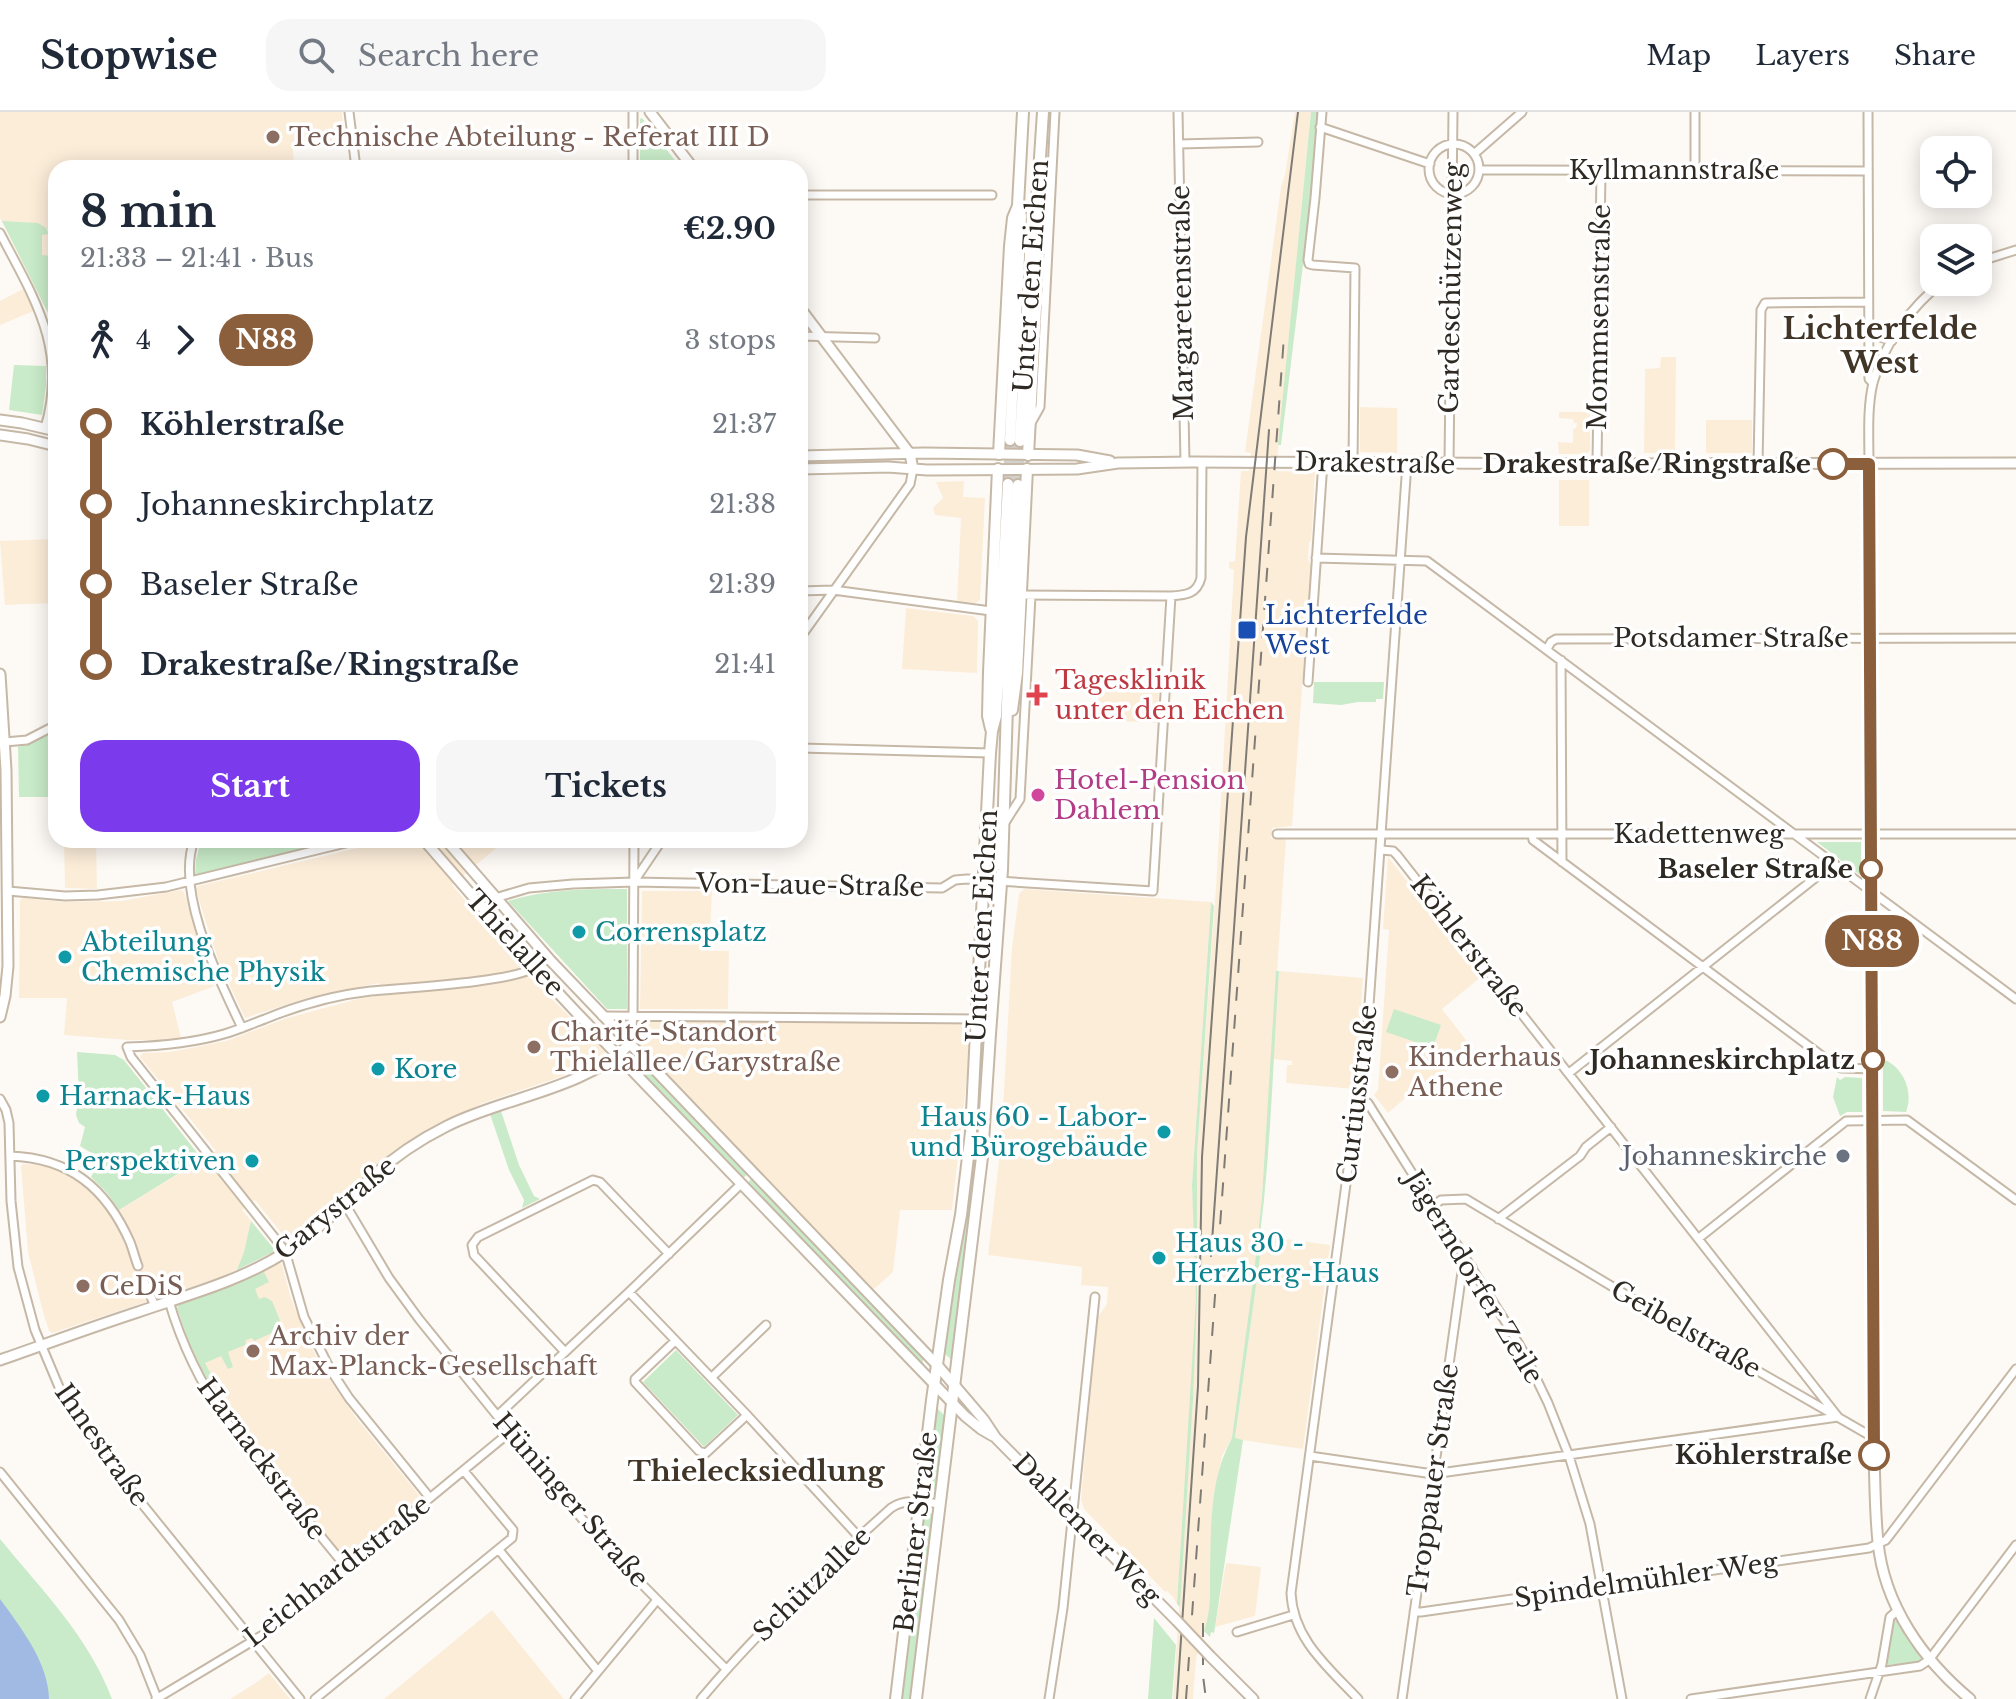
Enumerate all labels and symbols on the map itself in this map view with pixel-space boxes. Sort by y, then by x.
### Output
place label: Technische Abteilung - Referat III D [289,121,770,153]
marker: Technische Abteilung - Referat III D [264,128,282,146]
street label: Kyllmannstraße [1569,154,1779,186]
street label: Unter den Eichen [1007,158,1055,394]
street label: Gardeschützenweg [1433,162,1469,414]
street label: Margaretenstraße [1164,185,1200,421]
street label: Mommsenstraße [1581,204,1617,430]
district label: Lichterfelde West [1782,310,1978,381]
street label: Drakestraße [1294,446,1456,480]
place label: Drakestraße/Ringstraße [1482,448,1811,480]
marker: Drakestraße/Ringstraße [1818,449,1848,479]
place label: Lichterfelde West [1264,599,1428,661]
marker: Lichterfelde West [1236,619,1258,641]
street label: Potsdamer Straße [1613,622,1849,654]
place label: Tagesklinik unter den Eichen [1055,664,1285,726]
marker: Tagesklinik unter den Eichen [1026,684,1048,706]
place label: Hotel-Pension Dahlem [1054,764,1245,826]
marker: Hotel-Pension Dahlem [1029,786,1047,804]
street label: Unter den Eichen [960,808,1004,1043]
street label: Kadettenweg [1613,818,1785,850]
place label: Baseler Straße [1658,853,1853,885]
marker: Baseler Straße [1860,858,1882,880]
street label: Von-Laue-Straße [695,867,924,903]
street label: Köhlerstraße [1404,869,1534,1023]
street label: Thielallee [459,883,571,1003]
line badge: N88 [1826,915,1918,967]
place label: Corrensplatz [595,916,767,948]
marker: Corrensplatz [570,923,588,941]
place label: Abteilung Chemische Physik [80,926,326,988]
marker: Abteilung Chemische Physik [56,948,74,966]
street label: Curtiusstraße [1330,1003,1384,1185]
place label: Charité-Standort Thielallee/Garystraße [550,1016,841,1078]
marker: Charité-Standort Thielallee/Garystraße [525,1038,543,1056]
place label: Kinderhaus Athene [1407,1041,1561,1103]
place label: Johanneskirchplatz [1585,1044,1855,1076]
marker: Johanneskirchplatz [1862,1049,1884,1071]
place label: Kore [394,1053,458,1085]
marker: Kore [369,1060,387,1078]
marker: Kinderhaus Athene [1383,1063,1401,1081]
place label: Harnack-Haus [59,1080,251,1112]
marker: Harnack-Haus [34,1087,52,1105]
place label: Haus 60 - Labor- und Bürogebäude [910,1101,1148,1163]
marker: Haus 60 - Labor- und Bürogebäude [1155,1123,1173,1141]
place label: Johanneskirche [1619,1140,1827,1172]
place label: Perspektiven [65,1145,236,1177]
marker: Johanneskirche [1834,1147,1852,1165]
street label: Garystraße [268,1149,402,1267]
marker: Perspektiven [243,1152,261,1170]
street label: Jägerndorfer Zeile [1396,1162,1550,1389]
place label: Haus 30 - Herzberg-Haus [1175,1227,1380,1289]
marker: Haus 30 - Herzberg-Haus [1150,1249,1168,1267]
place label: CeDiS [99,1270,183,1302]
street label: Geibelstraße [1605,1273,1767,1385]
marker: CeDiS [74,1277,92,1295]
place label: Archiv der Max-Planck-Gesellschaft [268,1320,598,1382]
marker: Archiv der Max-Planck-Gesellschaft [244,1342,262,1360]
street label: Troppauer Straße [1401,1361,1465,1599]
street label: Harnackstraße [191,1372,333,1546]
street label: Ihnestraße [48,1377,156,1513]
street label: Hüninger Straße [486,1406,656,1594]
street label: Berliner Straße [888,1430,944,1634]
place label: Köhlerstraße [1675,1439,1852,1471]
marker: Köhlerstraße [1859,1440,1889,1470]
street label: Dahlemer Weg [1007,1447,1168,1612]
district label: Thielecksiedlung [628,1454,885,1489]
street label: Leichhardtstraße [238,1488,436,1654]
street label: Schützallee [746,1520,878,1648]
street label: Spindelmühler Weg [1512,1546,1780,1614]

